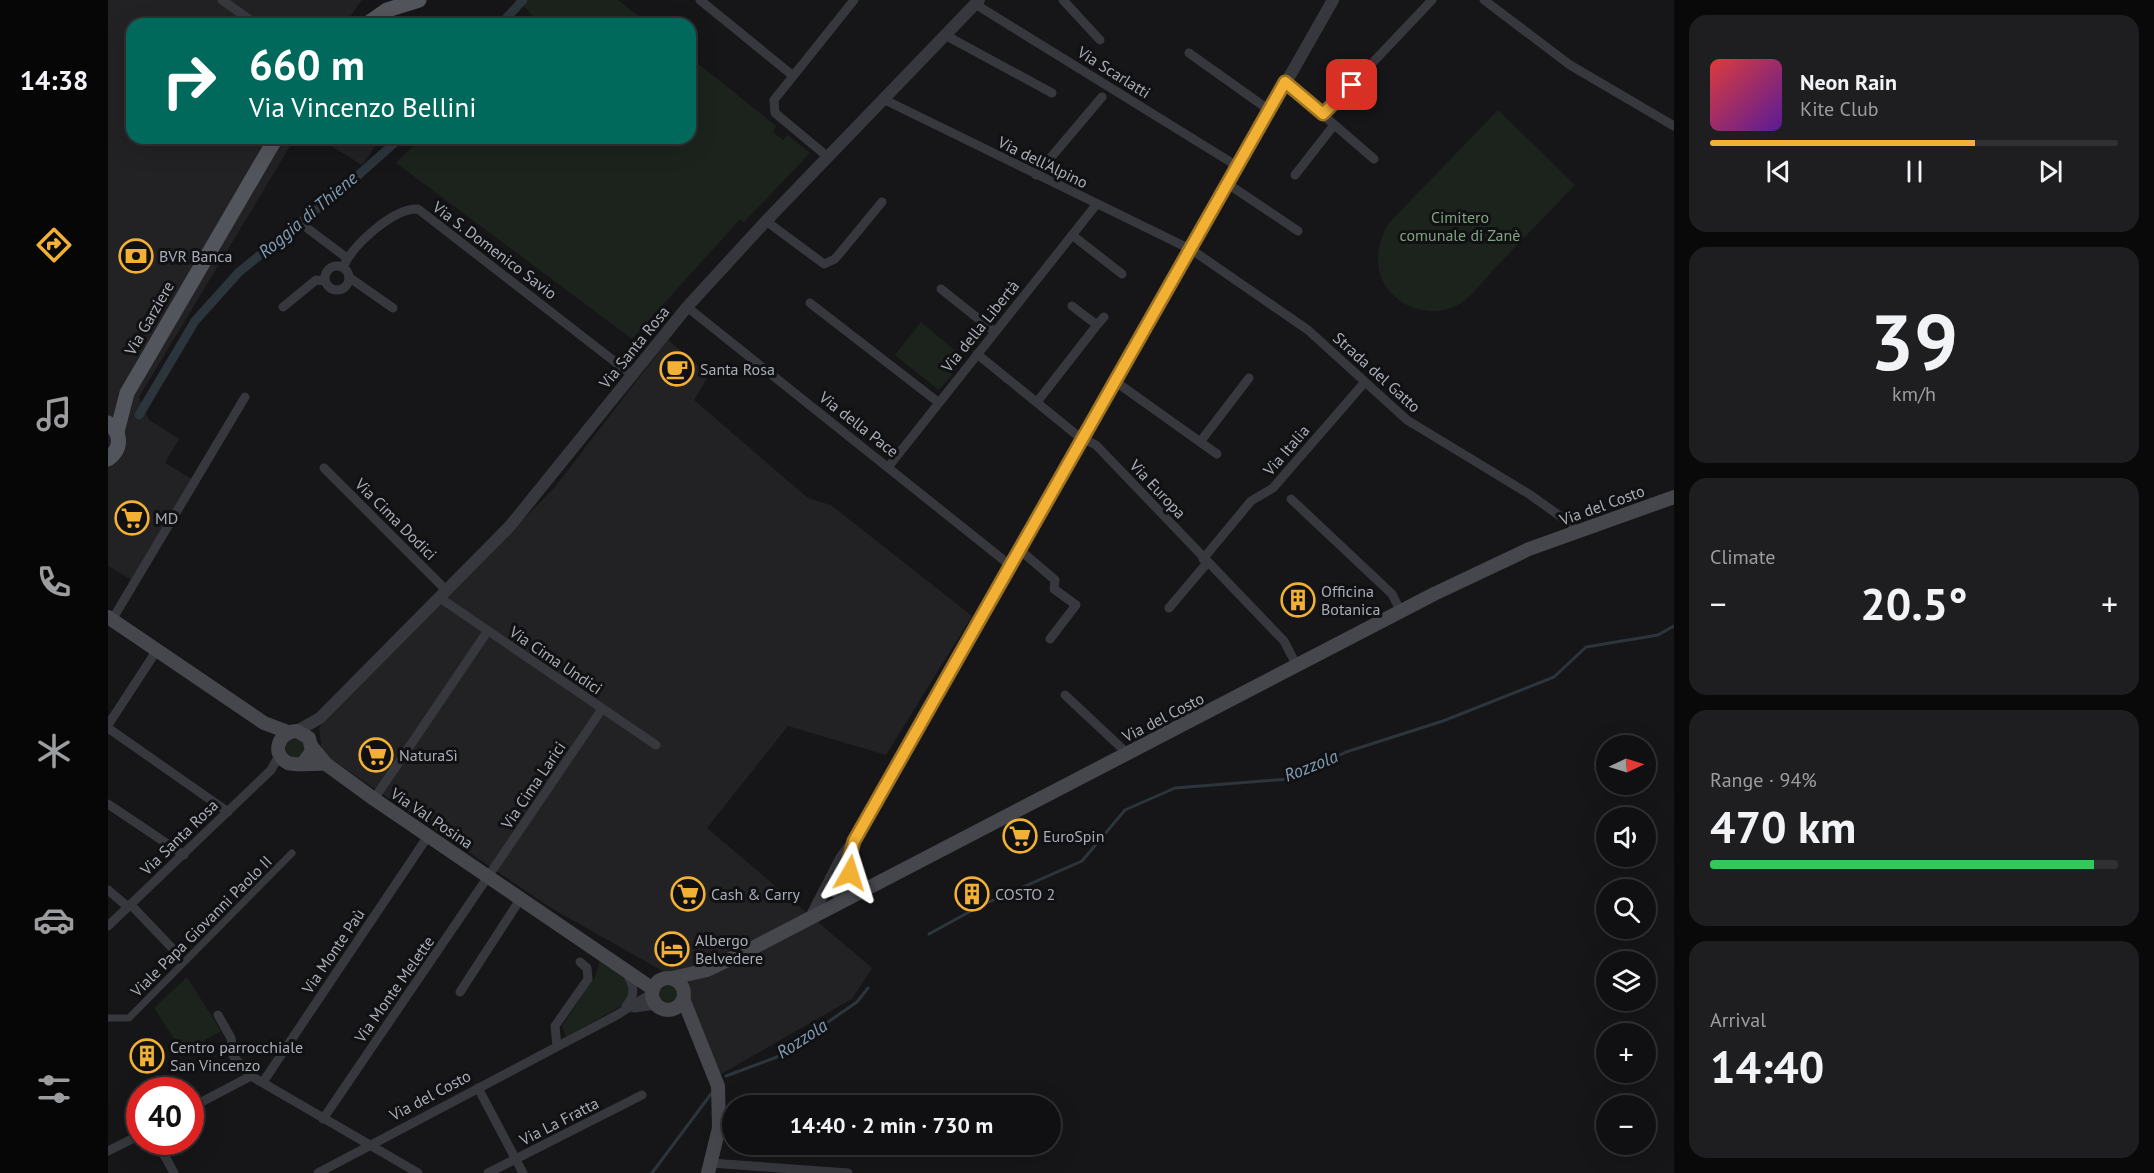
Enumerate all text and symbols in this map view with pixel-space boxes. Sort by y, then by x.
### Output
text: 660 m [249,37,365,92]
street label: Via Scarlatti [1073,41,1154,102]
icon: right [150,42,228,120]
pin [1326,59,1377,110]
text: 14:38 [20,63,88,97]
icon: arrive [1335,68,1368,101]
text: Neon Rain [1800,68,1897,96]
text: Via Vincenzo Bellini [249,90,477,124]
text: Kite Club [1800,96,1878,122]
street label: Via dell'Alpino [994,131,1091,192]
icon: previous [1762,155,1795,188]
icon: pause [1898,155,1931,188]
icon: next [2034,155,2067,188]
water label: Roggia di Thiene [253,166,363,263]
street label: Via S. Domenico Savio [428,196,561,303]
park label: Cimitero comunale di Zanè [1400,207,1520,245]
icon: directions [33,224,75,266]
bank icon: BVR Banca [118,238,154,274]
place label: BVR Banca [159,246,232,266]
street label: Via della Libertà [936,276,1023,377]
street label: Via Garziere [119,278,178,359]
text: 39 [1870,291,1958,392]
street label: Via Santa Rosa [594,302,673,393]
street label: Strada del Gatto [1329,328,1425,416]
cafe icon: Santa Rosa [659,351,695,387]
place label: Santa Rosa [700,359,775,379]
text: km/h [1892,381,1936,407]
street label: Via della Pace [815,386,903,461]
icon: music [33,393,75,435]
street label: Via Italia [1258,421,1313,480]
street label: Via Europa [1125,455,1190,523]
street label: Via Cima Dodici [350,473,441,564]
street label: Via del Costo [1556,480,1647,530]
supermarket icon: MD [114,500,150,536]
place label: MD [155,508,178,528]
text: Climate [1710,544,1776,570]
icon: phone [33,561,75,603]
text: 20.5° [1860,574,1968,632]
place label: Officina Botanica [1321,581,1380,619]
building icon: Officina Botanica [1280,582,1316,618]
text: − [1710,582,1727,625]
text: + [2101,582,2118,625]
street label: Via Cima Undici [505,621,606,698]
street label: Via del Costo [1118,688,1207,747]
icon: climate [33,730,75,772]
north arrow [1596,735,1656,795]
map controls [1596,735,1656,1155]
supermarket icon: NaturaSì [358,737,394,773]
street label: Via Cima Larici [496,737,570,833]
water label: Rozzola [1280,744,1341,787]
place label: NaturaSì [399,745,458,765]
text: Range · 94% [1710,767,1817,793]
street label: Via Val Posina [386,783,477,853]
street label: Via Santa Rosa [135,795,222,880]
text: 470 km [1710,797,1856,855]
button: sound [1596,807,1656,867]
supermarket icon: EuroSpin [1002,818,1038,854]
place label: EuroSpin [1043,826,1104,846]
position arrow [818,841,882,905]
street label: Viale Papa Giovanni Paolo II [126,851,276,1001]
supermarket icon: Cash & Carry [670,876,706,912]
building icon: COSTO 2 [954,876,990,912]
button: search [1596,879,1656,939]
place label: Cash & Carry [711,884,801,904]
place label: COSTO 2 [995,884,1055,904]
icon: car [33,899,75,941]
street label: Via Monte Paù [297,905,369,998]
place label: Albergo Belvedere [695,930,763,968]
hotel icon: Albergo Belvedere [654,931,690,967]
street label: Via Monte Melette [349,932,438,1047]
button: layers [1596,951,1656,1011]
text: Arrival [1710,1007,1766,1033]
water label: Rozzola [772,1014,832,1064]
button: + [1596,1023,1656,1083]
place label: Centro parrocchiale San Vincenzo [170,1037,303,1075]
text: 14:40 [1710,1037,1824,1095]
building icon: Centro parrocchiale San Vincenzo [129,1038,165,1074]
street label: Via del Costo [385,1065,474,1125]
icon: filters [33,1068,75,1110]
speed limit sign: 40 [126,1077,204,1155]
street label: Via La Fratta [515,1093,602,1150]
button: − [1596,1095,1656,1155]
text: 14:40 · 2 min · 730 m [790,1111,993,1139]

